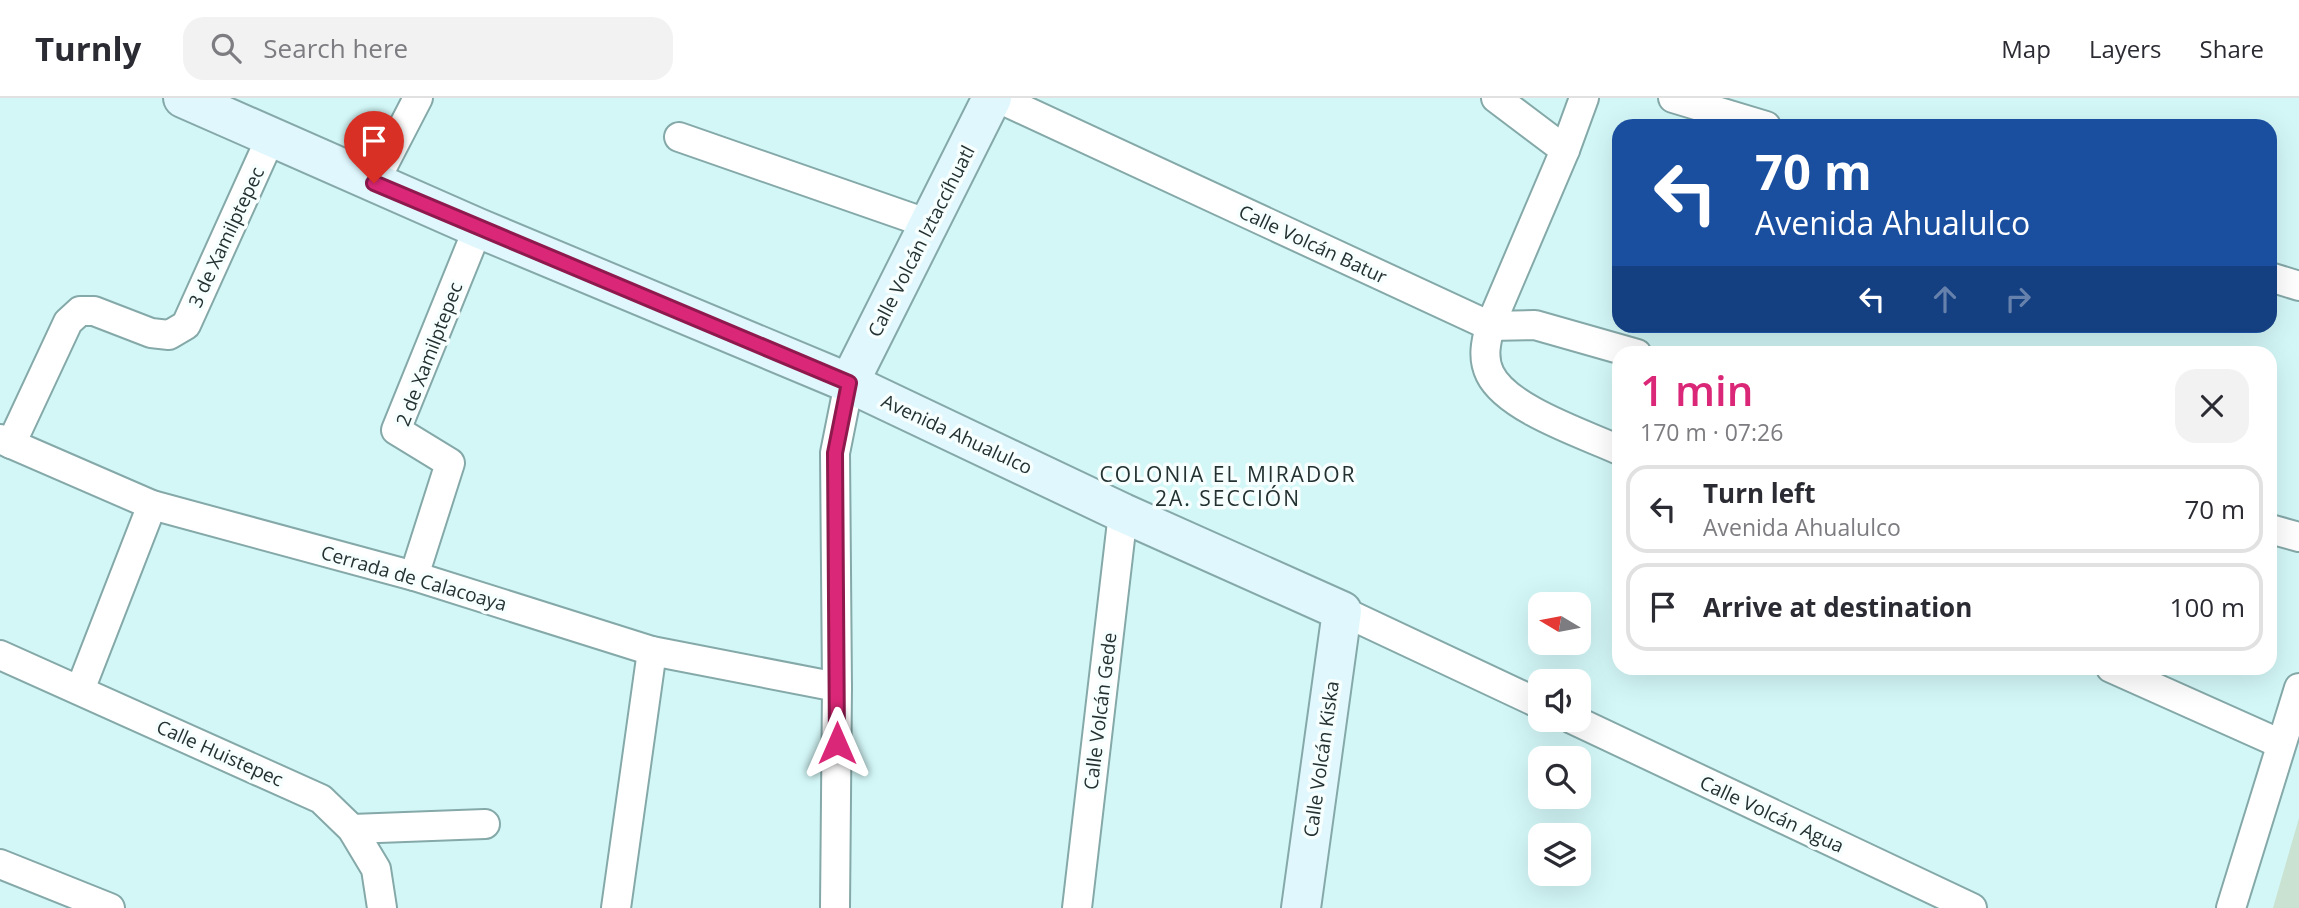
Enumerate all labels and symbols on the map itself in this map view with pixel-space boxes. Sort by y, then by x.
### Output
pin [344,111,404,183]
street label: Calle Volcán Iztaccíhuatl [861,141,981,341]
street label: 3 de Xamilptepec [182,163,270,311]
street label: Calle Volcán Batur [1235,198,1391,290]
street label: 2 de Xamilptepec [390,278,468,430]
street label: Avenida Ahualulco [877,388,1037,480]
district label: COLONIA EL MIRADOR 2A. SECCIÓN [1100,460,1356,512]
street label: Cerrada de Calacoaya [318,539,510,617]
north arrow [1528,592,1591,654]
street label: Calle Volcán Gede [1077,631,1123,791]
street label: Calle Volcán Kiska [1297,679,1345,839]
position arrow [800,706,874,780]
street label: Calle Huistepec [153,713,287,793]
street label: Calle Volcán Agua [1696,769,1848,859]

